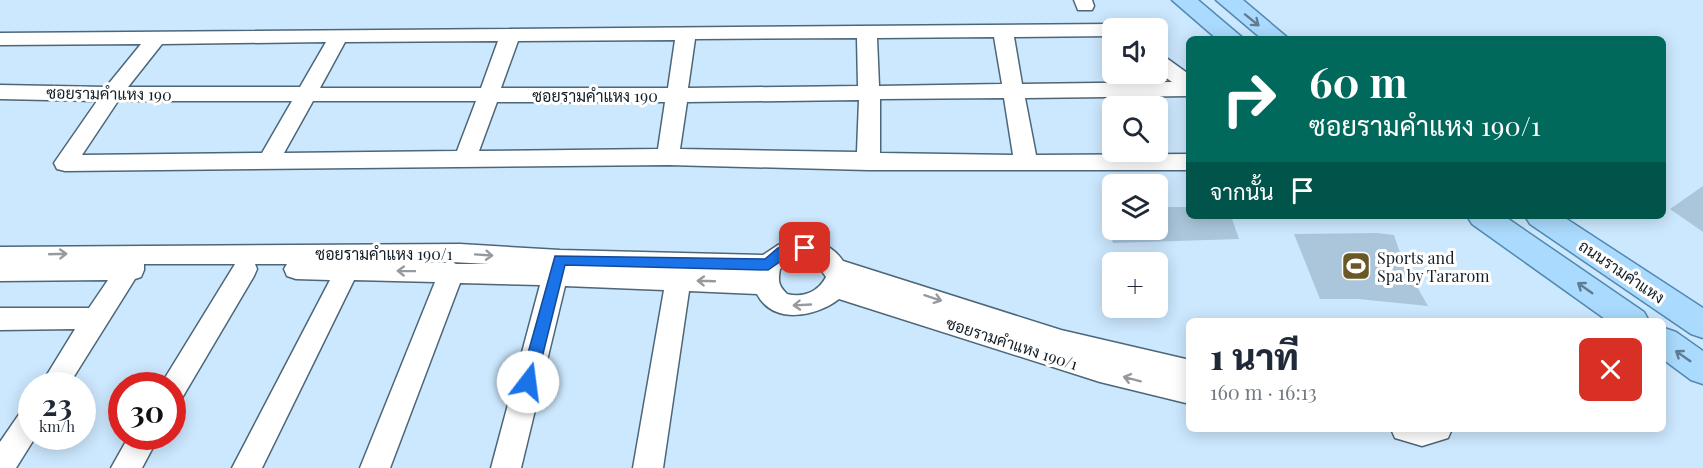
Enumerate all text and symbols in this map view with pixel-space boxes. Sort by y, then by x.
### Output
one-way arrow [1244,14,1260,27]
map controls [1102,18,1168,318]
button: sound [1102,18,1168,84]
text: 60 m [1309,53,1407,109]
icon: right [1210,60,1288,138]
street label: ซอยรามคำแหง 190 [46,81,172,105]
street label: ซอยรามคำแหง 190 [532,85,658,106]
button: search [1102,96,1168,162]
text: ซอยรามคำแหง 190/1 [1309,107,1541,143]
button: layers [1102,174,1168,240]
icon: arrive [1286,174,1319,207]
text: จากนั้น [1210,176,1274,206]
pin [779,222,830,273]
icon: arrive [788,231,821,264]
street label: ถนนรามคำแหง [1575,235,1669,307]
street label: ซอยรามคำแหง 190/1 [315,243,453,264]
place label: Sports and Spa by Tararom [1377,247,1489,286]
one-way arrow [48,248,68,260]
one-way arrow [474,249,494,260]
sports icon: Sports and Spa by Tararom [1340,250,1372,282]
button: + [1102,252,1168,318]
one-way arrow [397,266,417,277]
one-way arrow [697,276,717,287]
one-way arrow [1577,282,1594,294]
one-way arrow [923,293,942,304]
one-way arrow [792,299,812,310]
street label: ซอยรามคำแหง 190/1 [943,312,1081,374]
text: 1 นาที [1210,331,1299,379]
button: close [1579,338,1642,401]
position arrow [496,350,560,414]
one-way arrow [1676,350,1692,362]
speed limit sign: 30 [108,372,186,450]
one-way arrow [1123,373,1142,385]
text: 160 m · 16:13 [1210,378,1317,405]
text: 23 [42,384,72,424]
text: km/h [39,416,75,436]

